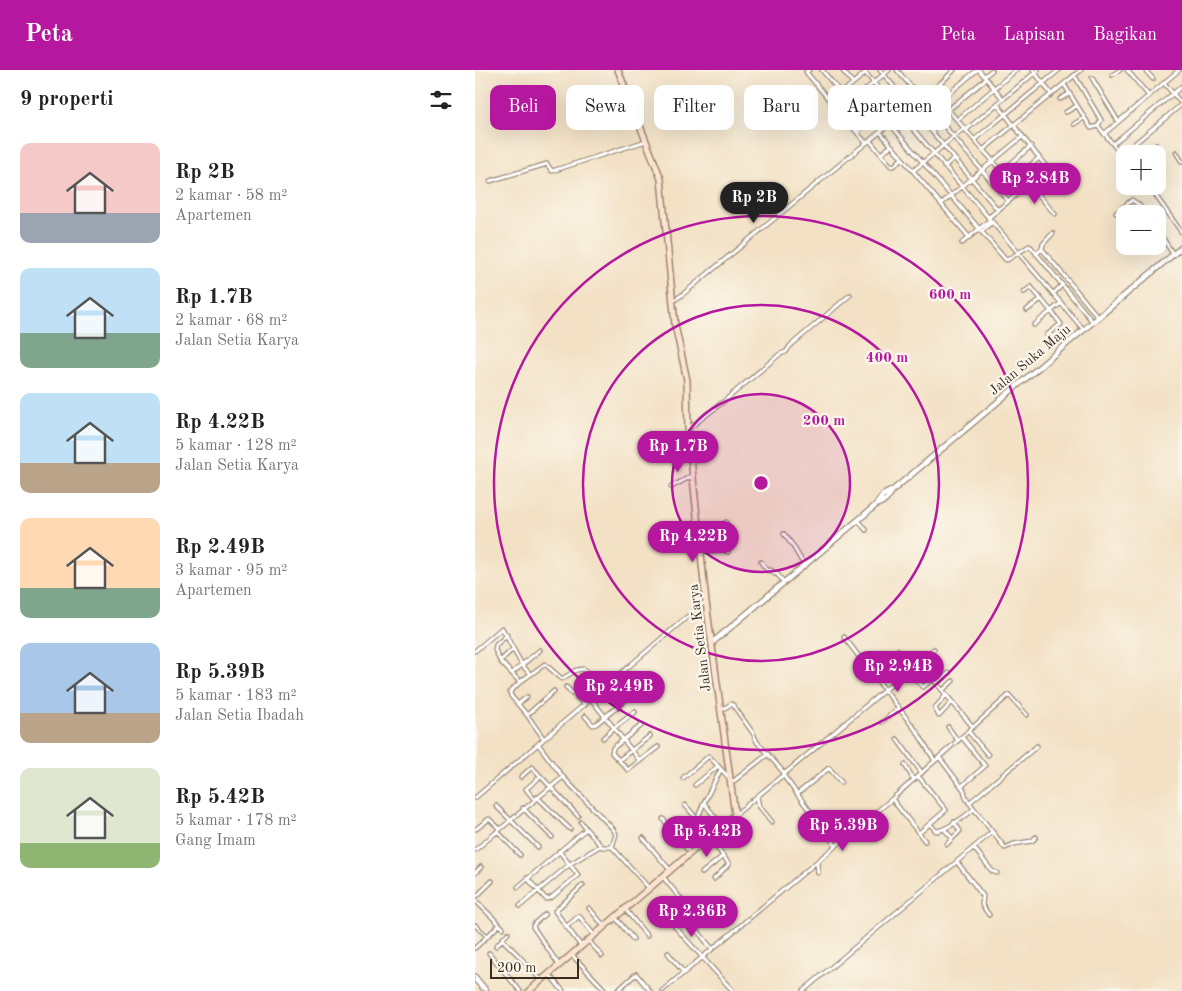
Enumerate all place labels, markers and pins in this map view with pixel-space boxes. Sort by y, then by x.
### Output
pin: Rp 2.84B [983,162,1087,205]
pin: Rp 2B [719,182,789,224]
pin: Rp 1.7B [632,430,724,473]
centre of rings [752,474,770,492]
pin: Rp 4.22B [641,520,745,563]
pin: Rp 2.94B [846,650,950,693]
pin: Rp 2.49B [567,670,671,713]
pin: Rp 5.39B [791,810,895,852]
pin: Rp 5.42B [655,816,759,858]
pin: Rp 2.36B [640,896,744,938]

